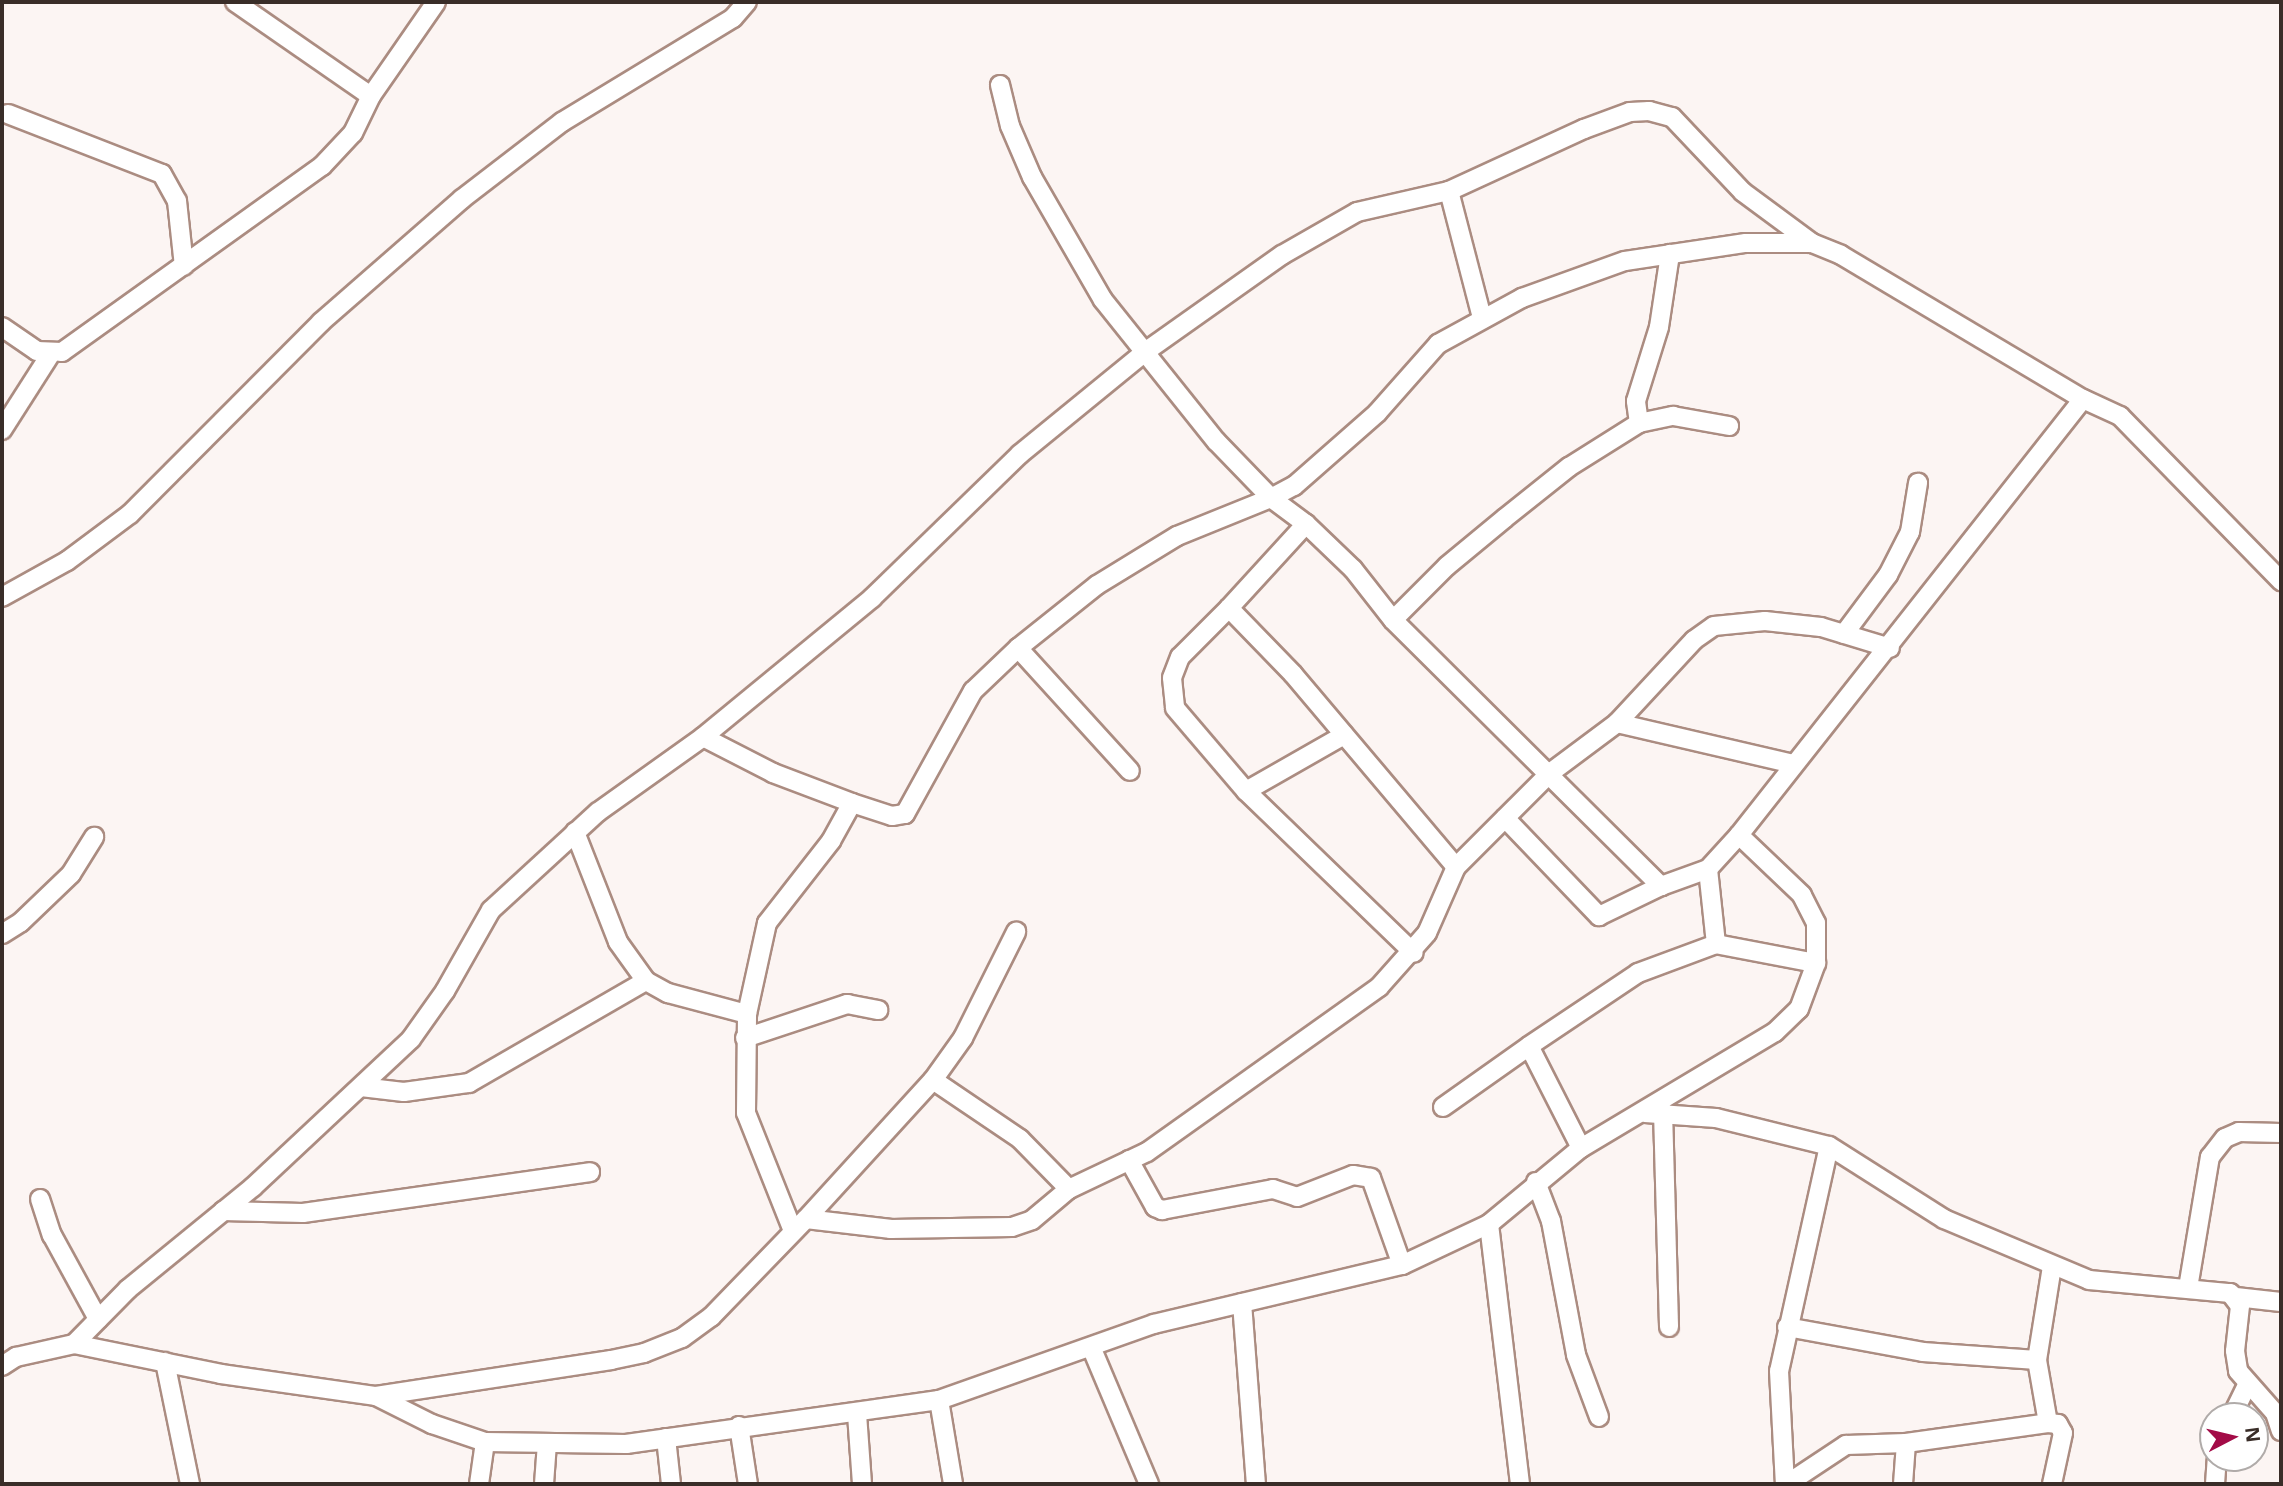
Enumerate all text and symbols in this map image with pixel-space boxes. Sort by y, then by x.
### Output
north arrow [2199,1402,2269,1472]
text: N [2239,1425,2267,1444]

